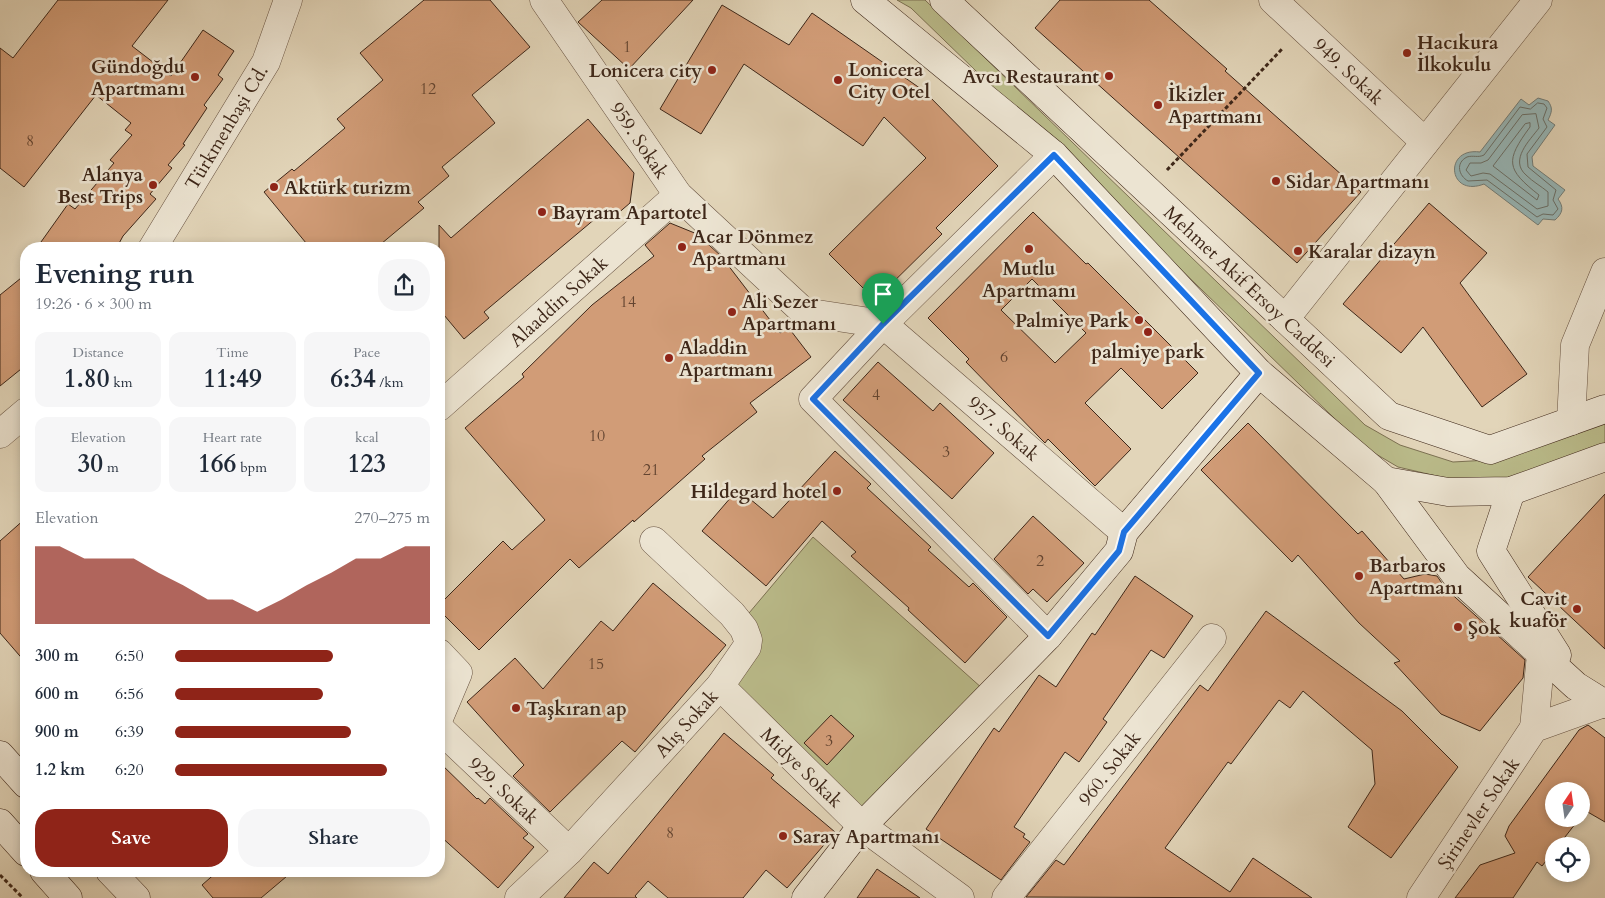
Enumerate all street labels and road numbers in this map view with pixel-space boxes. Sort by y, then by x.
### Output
street label: 949. Sokak [1307,32,1390,112]
street label: Türkmenbaşi Cd. [179,60,274,195]
street label: 959. Sokak [604,97,675,185]
street label: Mehmet Akif Ersoy Caddesi [1158,200,1341,373]
street label: Alaaddin Sokak [504,250,614,353]
street label: 957. Sokak [962,390,1045,468]
street label: Alış Sokak [649,683,725,763]
street label: Midye Sokak [754,722,849,814]
street label: 960. Sokak [1073,726,1147,811]
street label: 929. Sokak [462,751,545,831]
street label: Şirinevler Sokak [1432,752,1526,875]

